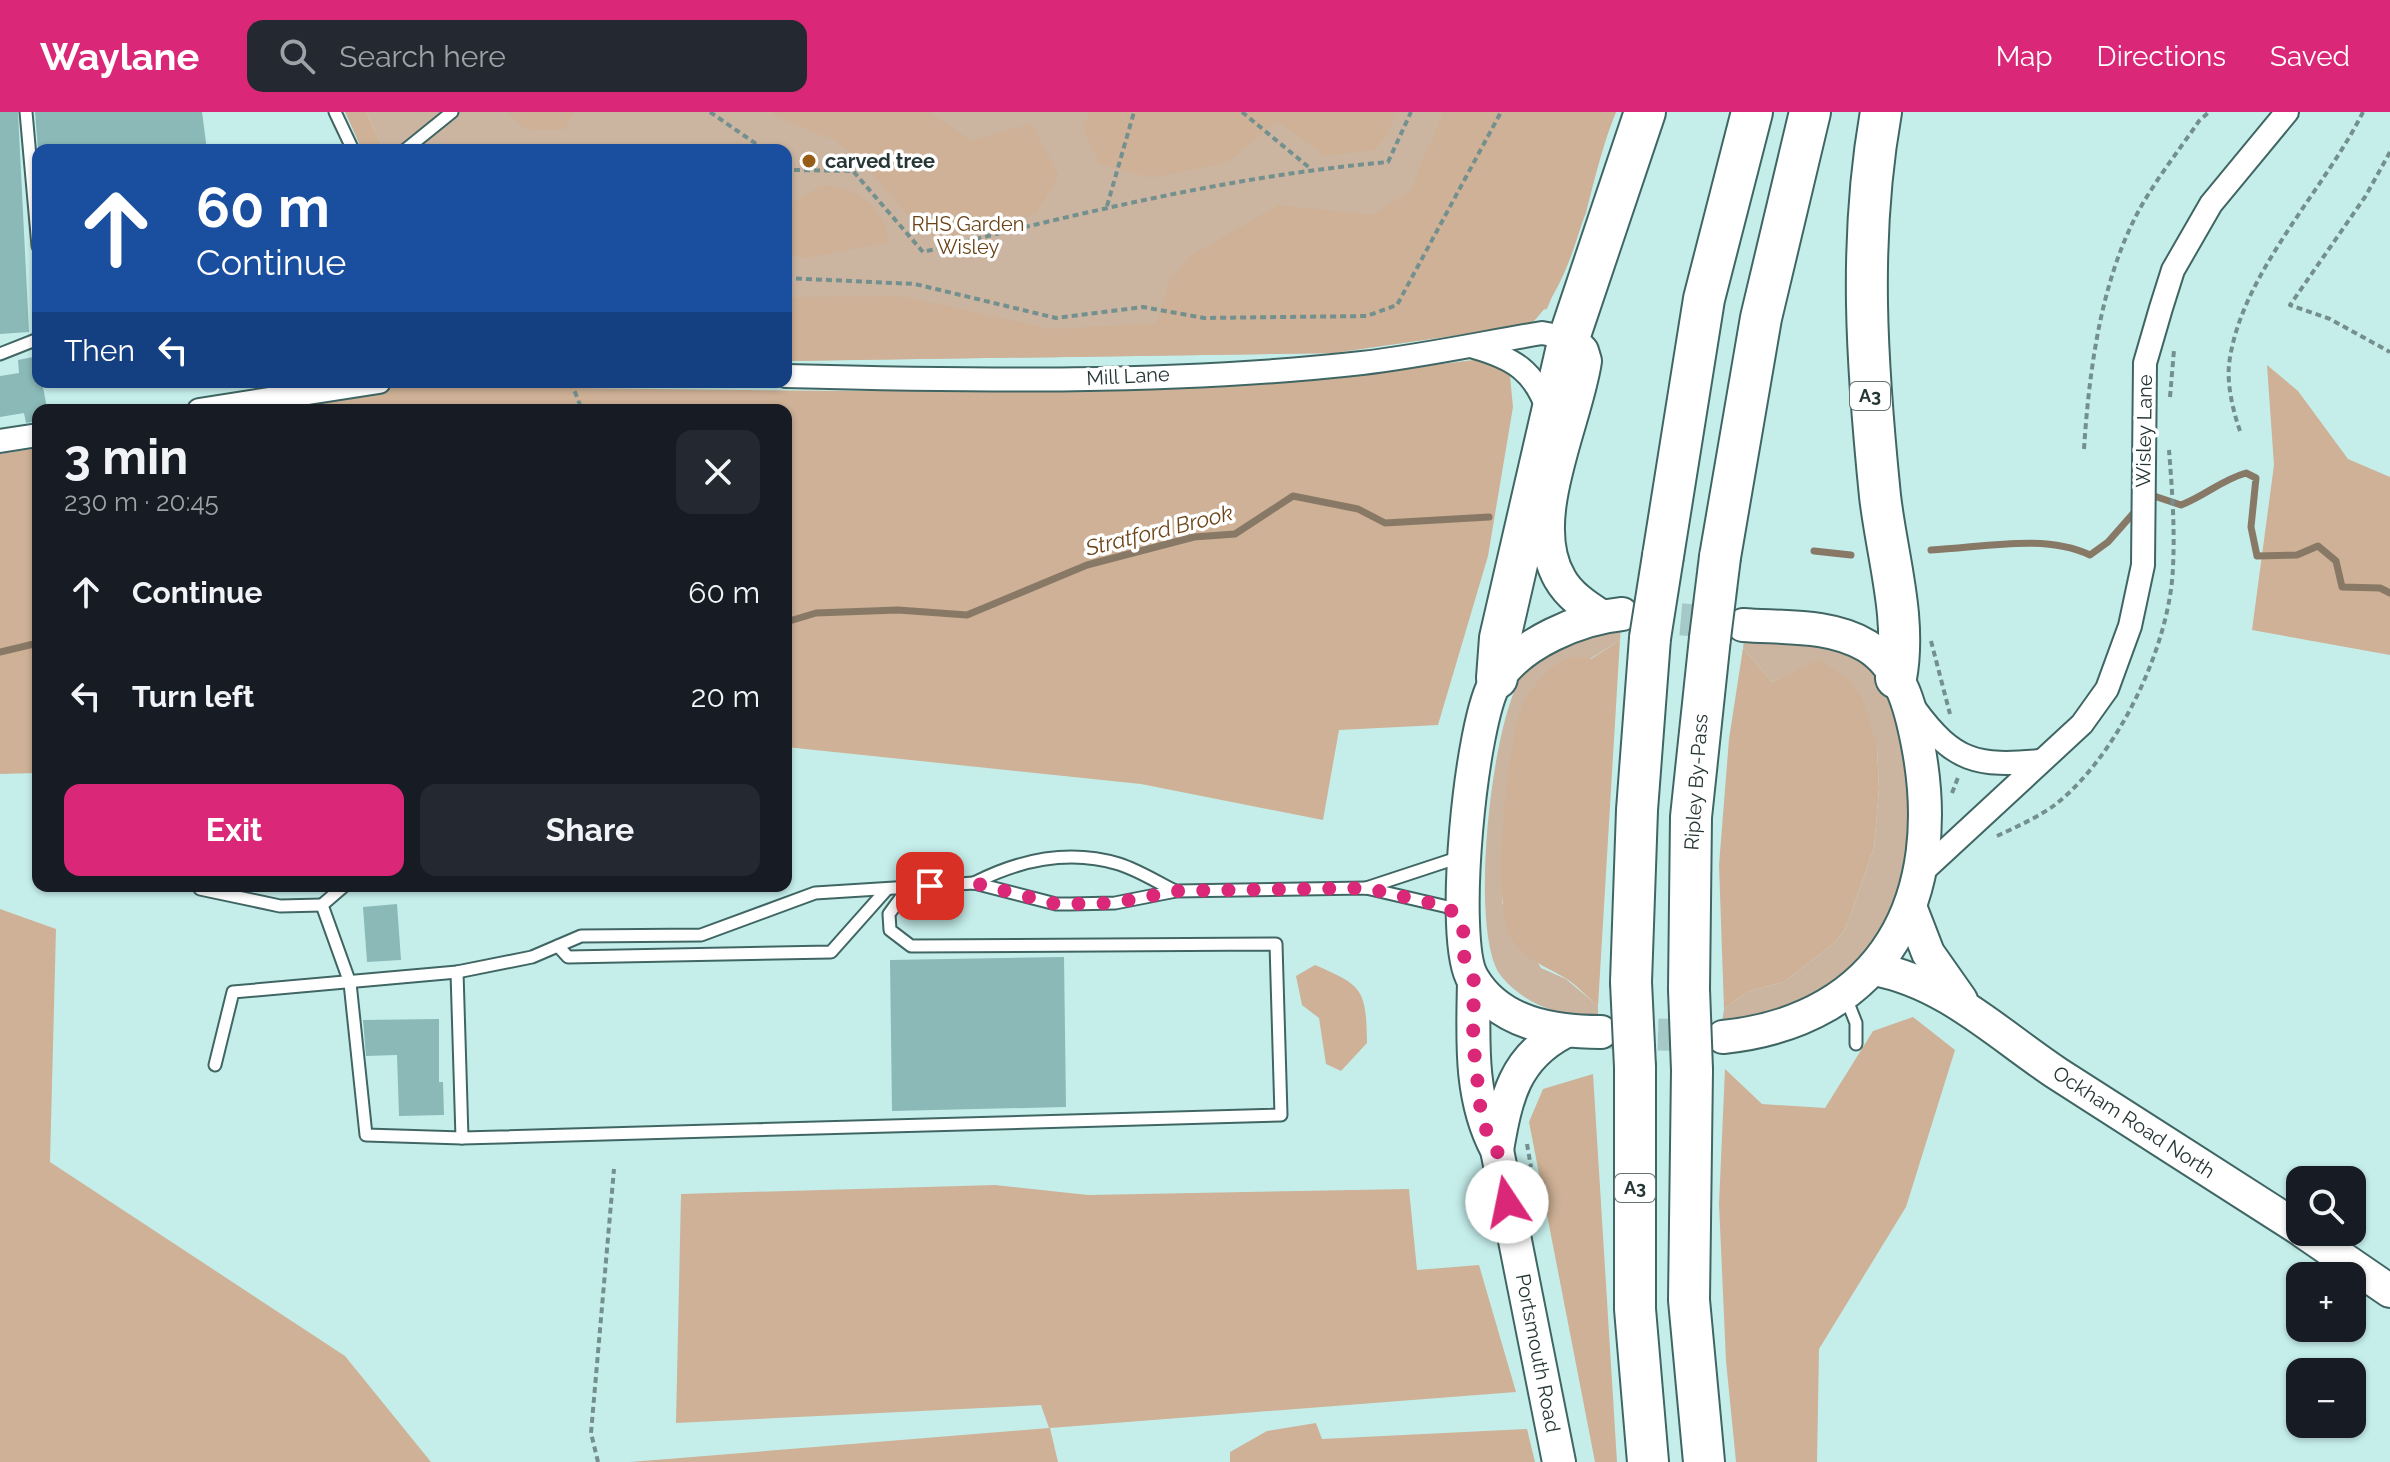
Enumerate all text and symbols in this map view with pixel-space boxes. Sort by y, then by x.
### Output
search box [247,20,807,92]
text: Waylane [40,34,199,79]
icon: search [275,34,319,78]
text: Search here [339,39,506,74]
text: Map [1996,40,2053,73]
text: Directions [2097,40,2226,73]
text: Saved [2270,40,2350,73]
place label: carved tree [825,149,935,173]
marker: carved tree [800,152,818,170]
text: 60 m [196,174,330,240]
icon: ahead [64,176,168,280]
park label: RHS Garden Wisley [912,212,1024,259]
text: Continue [196,241,346,283]
icon: left [151,328,195,372]
text: Then [64,333,135,368]
street label: Mill Lane [1086,362,1170,390]
street label: Wisley Lane [2131,374,2157,488]
road number: A3 [1850,382,1890,410]
text: 3 min [64,429,188,485]
button: close [676,430,760,514]
text: 230 m · 20:45 [64,487,219,517]
water label: Stratford Brook [1082,499,1236,561]
icon: ahead [64,570,108,614]
text: Continue [132,575,263,610]
text: 60 m [688,575,760,610]
icon: left [64,674,108,718]
text: Turn left [132,679,254,714]
text: 20 m [691,679,760,714]
street label: Ripley By-Pass [1679,713,1713,851]
button: Exit [64,784,404,876]
button: Share [420,784,760,876]
pin [896,852,964,920]
icon: arrive [908,864,952,908]
street label: Ockham Road North [2049,1061,2219,1183]
position arrow [1465,1160,1549,1244]
map controls [2286,1166,2366,1438]
button: search [2286,1166,2366,1246]
road number: A3 [1615,1174,1655,1202]
button: + [2286,1262,2366,1342]
street label: Portsmouth Road [1511,1272,1565,1434]
button: − [2286,1358,2366,1438]

